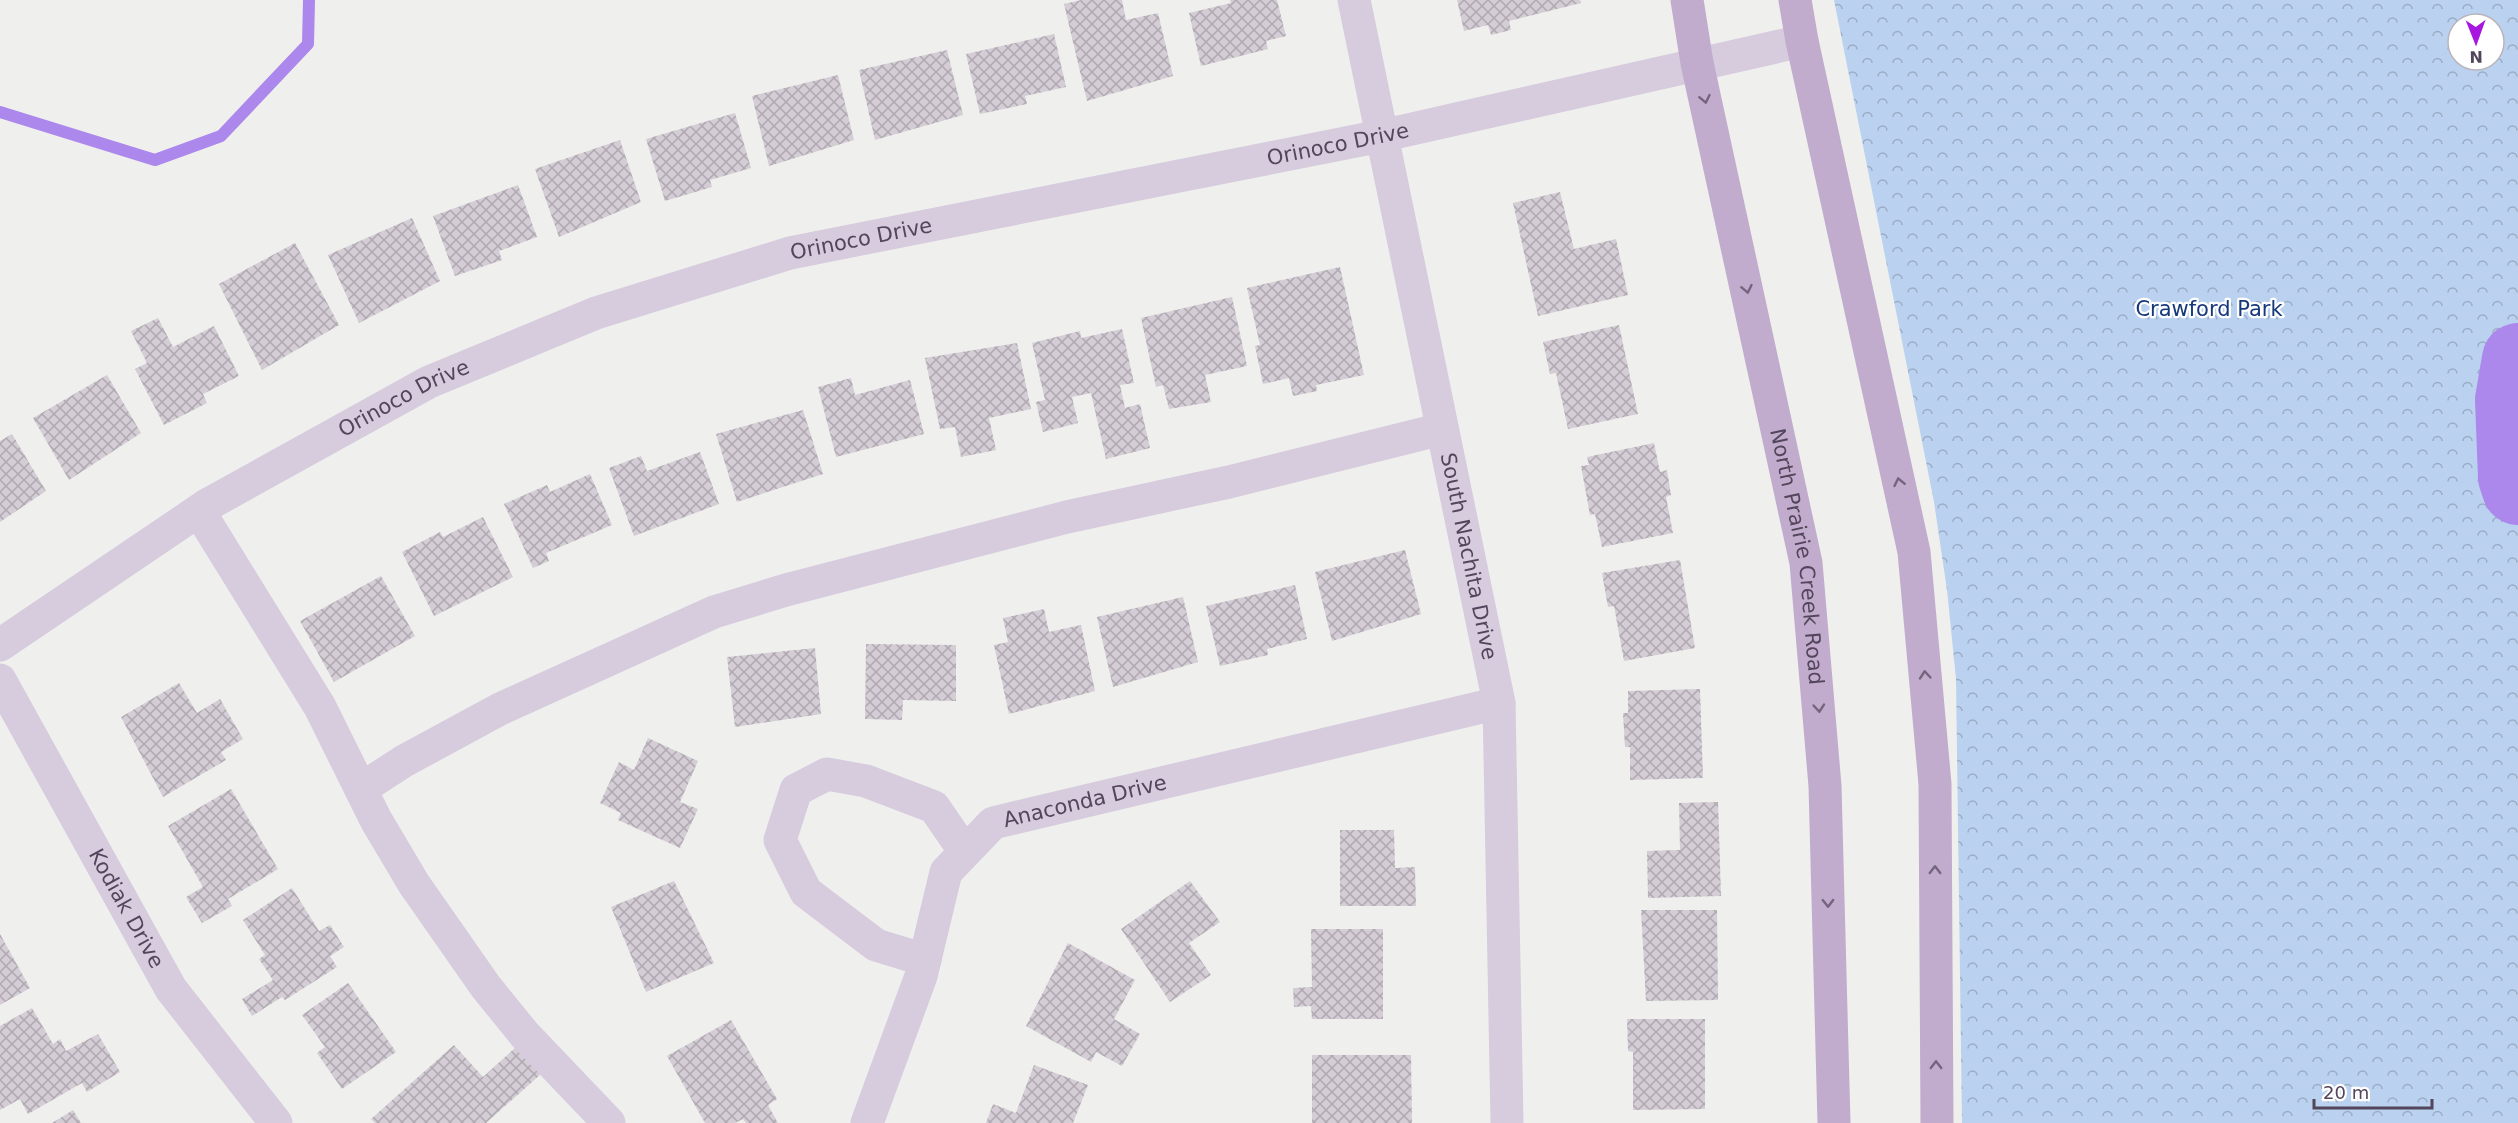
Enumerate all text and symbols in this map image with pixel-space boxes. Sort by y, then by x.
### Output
north arrow [2446,12,2506,72]
text: N [2469,47,2483,66]
one-way arrow [1698,93,1711,103]
street label: Orinoco Drive [1265,118,1411,170]
street label: Orinoco Drive [788,213,934,265]
one-way arrow [1739,284,1752,294]
park label: Crawford Park [2135,297,2283,321]
street label: Orinoco Drive [334,355,473,442]
street label: North Prairie Creek Road [1765,426,1828,686]
street label: South Nachita Drive [1436,451,1502,662]
one-way arrow [1893,477,1906,487]
one-way arrow [1919,670,1932,679]
one-way arrow [1812,704,1825,713]
street label: Anaconda Drive [1001,770,1169,832]
street label: Kodiak Drive [84,845,169,972]
one-way arrow [1929,865,1941,874]
one-way arrow [1822,898,1835,907]
one-way arrow [1930,1060,1942,1069]
scale bar [2314,1072,2432,1110]
text: 20 m [2323,1082,2369,1103]

